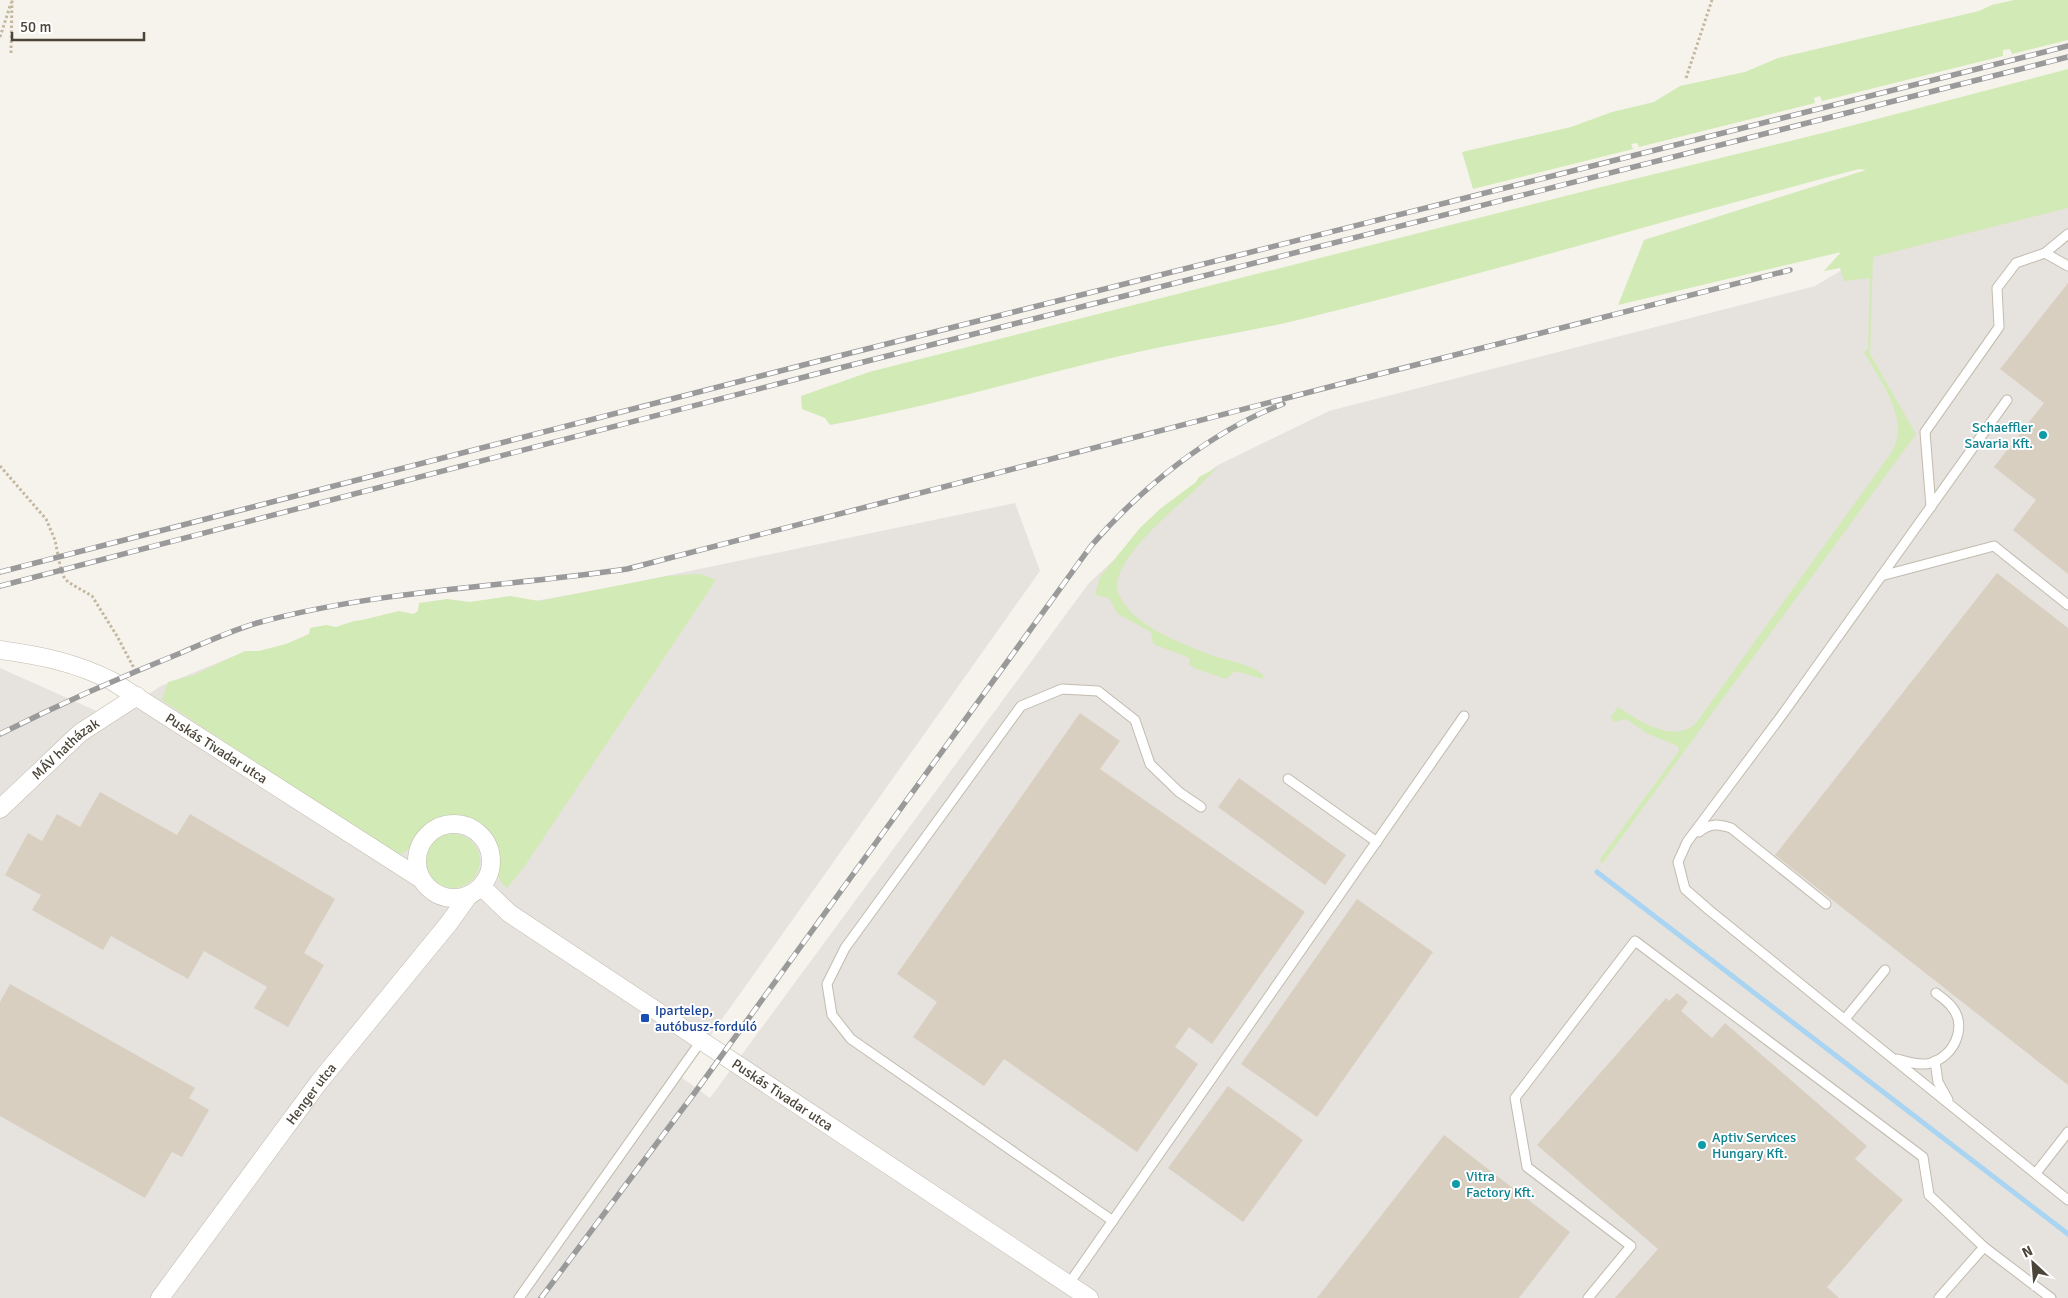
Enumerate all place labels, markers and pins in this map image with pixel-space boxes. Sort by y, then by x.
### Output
place label: Schaeffler Savaria Kft. [1965,419,2034,452]
marker: Schaeffler Savaria Kft. [2037,429,2049,441]
place label: Ipartelep, autóbusz-forduló [655,1002,757,1035]
marker: Ipartelep, autóbusz-forduló [639,1012,651,1024]
place label: Aptiv Services Hungary Kft. [1712,1129,1796,1162]
marker: Aptiv Services Hungary Kft. [1696,1139,1708,1151]
place label: Vitra Factory Kft. [1466,1168,1535,1201]
marker: Vitra Factory Kft. [1450,1178,1462,1190]

